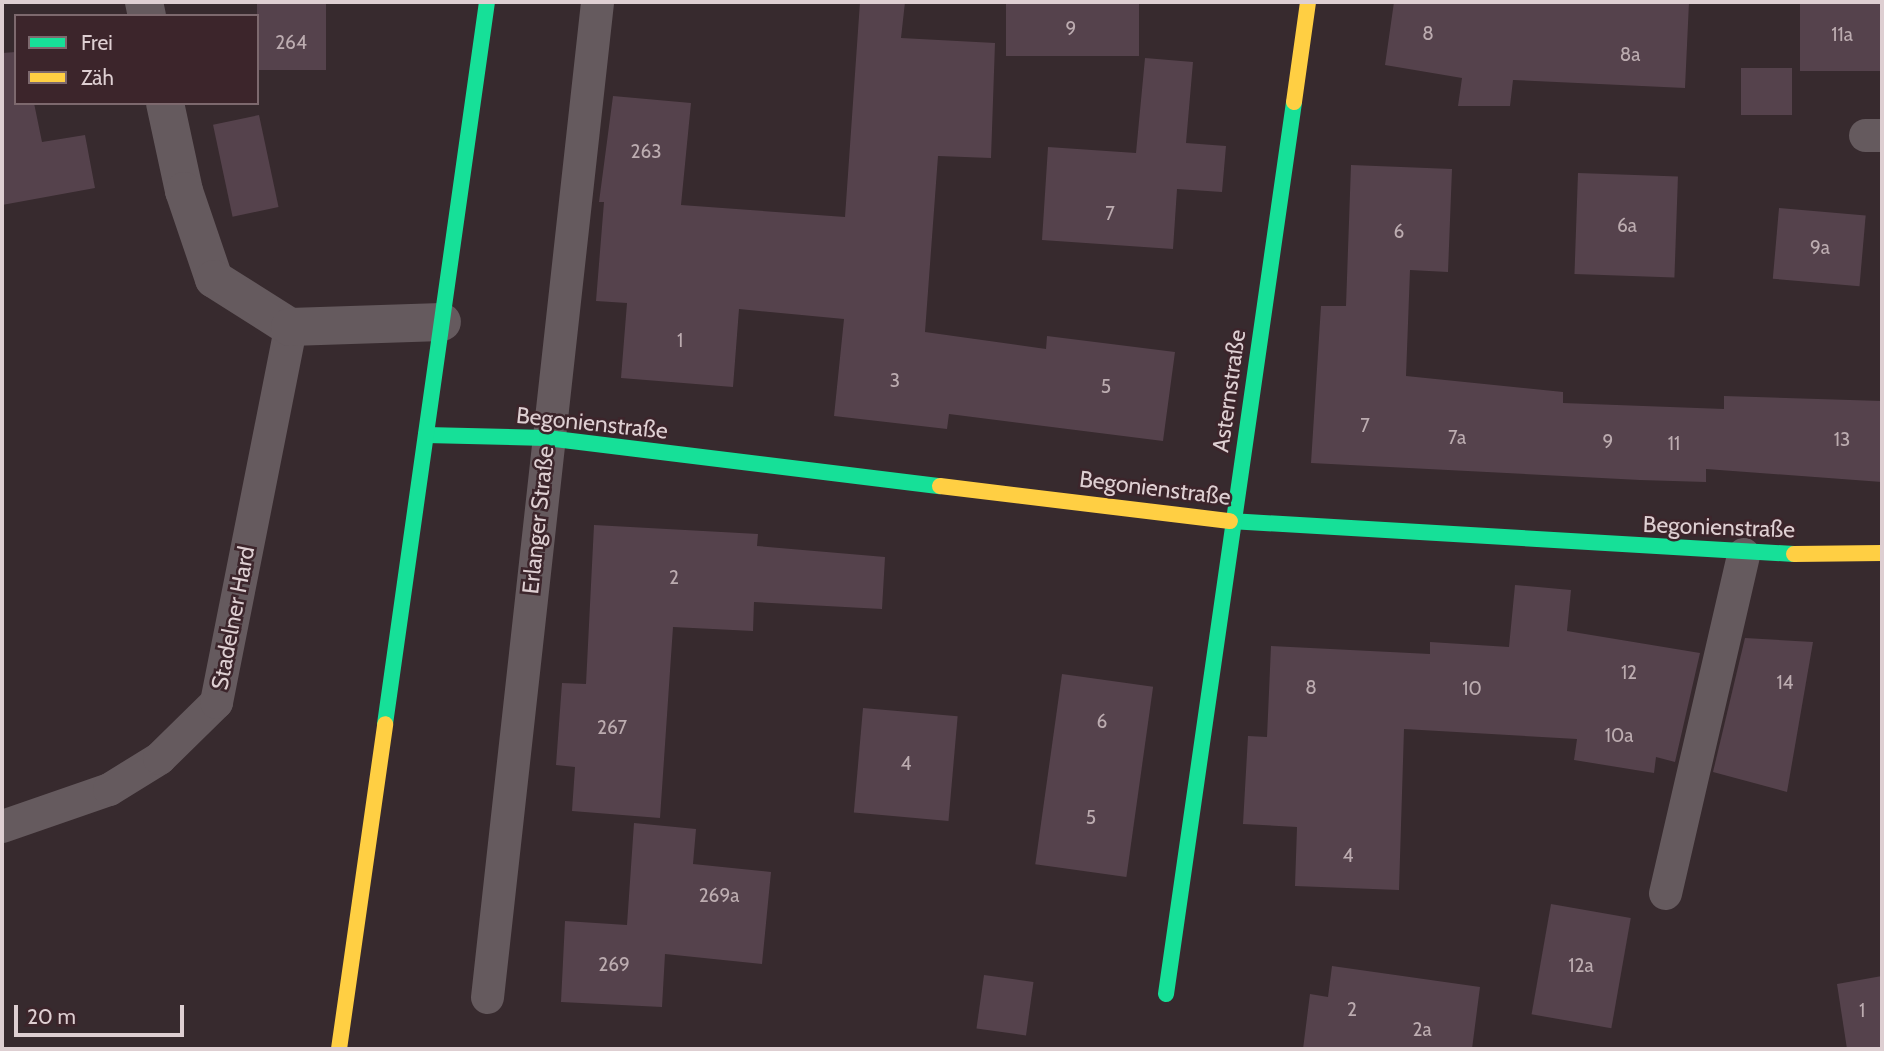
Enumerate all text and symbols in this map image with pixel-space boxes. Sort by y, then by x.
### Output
legend [14,14,259,105]
house number: 9 [1066,18,1076,40]
house number: 8 [1422,23,1434,45]
house number: 11a [1831,24,1853,46]
text: Frei [81,30,113,55]
house number: 264 [275,32,307,54]
house number: 8a [1620,44,1640,66]
text: Zäh [81,65,114,90]
house number: 263 [630,141,662,163]
house number: 7 [1105,203,1115,225]
house number: 6a [1617,215,1637,237]
house number: 6 [1394,221,1404,243]
house number: 9a [1810,237,1830,259]
street label: Asternstraße [1207,328,1251,454]
house number: 1 [677,330,683,352]
house number: 3 [890,370,900,392]
house number: 5 [1101,376,1111,398]
street label: Begonienstraße [515,401,669,445]
house number: 7 [1360,415,1370,437]
house number: 7a [1448,427,1466,449]
house number: 13 [1834,429,1850,451]
house number: 9 [1603,431,1613,453]
house number: 11 [1668,433,1680,455]
street label: Erlanger Straße [517,445,559,595]
street label: Begonienstraße [1078,465,1232,511]
street label: Begonienstraße [1642,511,1796,543]
street label: Stadelner Hard [206,544,260,692]
house number: 2 [669,567,679,589]
house number: 12 [1621,662,1637,684]
house number: 14 [1776,672,1794,694]
house number: 8 [1305,677,1317,699]
house number: 10 [1462,678,1482,700]
house number: 6 [1097,711,1107,733]
house number: 267 [597,717,627,739]
house number: 10a [1605,725,1633,747]
house number: 4 [901,753,911,775]
house number: 5 [1086,807,1096,829]
house number: 4 [1343,845,1353,867]
house number: 269a [699,885,739,907]
house number: 269 [598,954,630,976]
house number: 12a [1568,955,1594,977]
scale bar [18,992,187,1036]
house number: 2 [1347,999,1357,1021]
house number: 1 [1859,1000,1865,1022]
text: 20 m [27,1004,76,1029]
house number: 2a [1412,1019,1432,1041]

